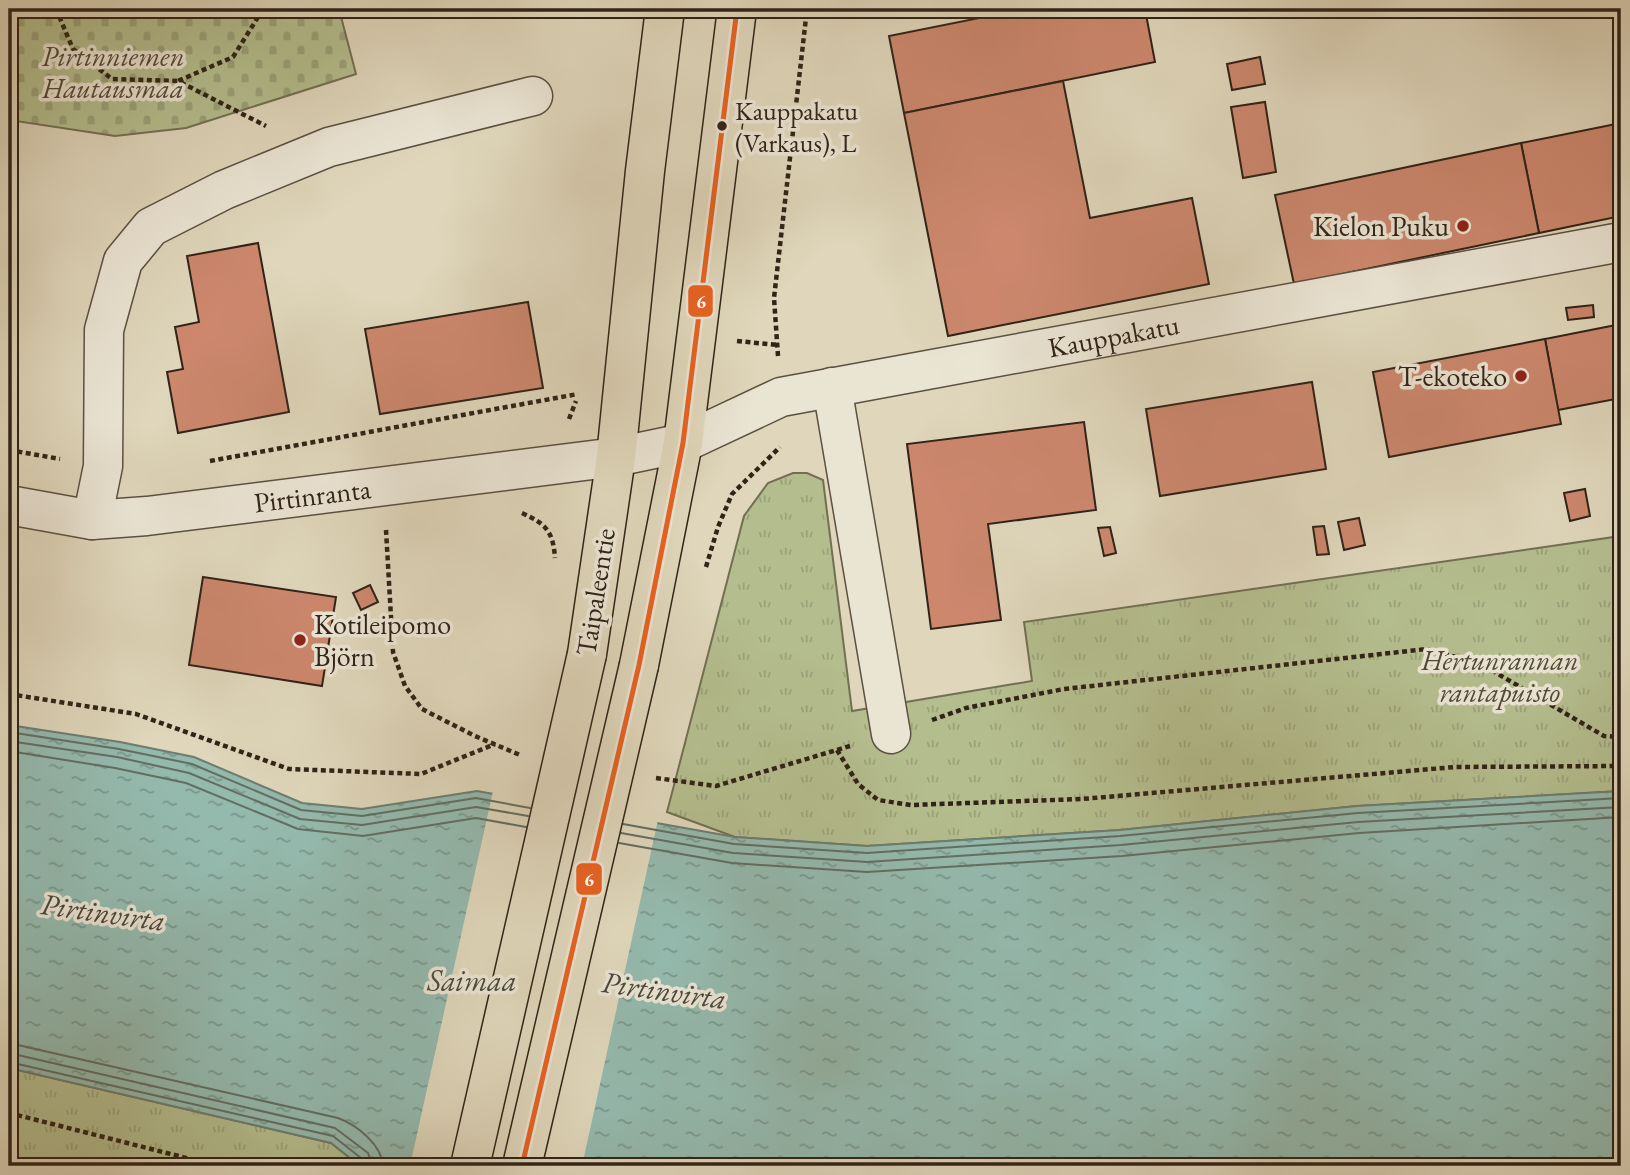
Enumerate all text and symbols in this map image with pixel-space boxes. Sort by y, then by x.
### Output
park label: Pirtinniemen Hautausmaa [41,38,184,106]
place label: Kauppakatu (Varkaus), L [735,94,858,160]
marker: Kauppakatu (Varkaus), L [715,119,729,133]
place label: Kielon Puku [1313,208,1449,244]
marker: Kielon Puku [1455,218,1471,234]
line badge: 6 [687,284,714,318]
text: 6 [696,289,706,314]
street label: Kauppakatu [1045,306,1182,365]
place label: T-ekoteko [1398,358,1507,394]
marker: T-ekoteko [1513,368,1529,384]
street label: Pirtinranta [252,470,374,520]
street label: Taipaleentie [567,526,623,658]
place label: Kotileipomo Björn [314,606,451,674]
marker: Kotileipomo Björn [292,632,308,648]
park label: Hertunrannan rantapuisto [1421,642,1578,710]
line badge: 6 [575,862,603,896]
text: 6 [584,867,594,892]
water label: Pirtinvirta [38,884,168,940]
water label: Saimaa [426,961,517,1000]
water label: Pirtinvirta [599,962,729,1018]

